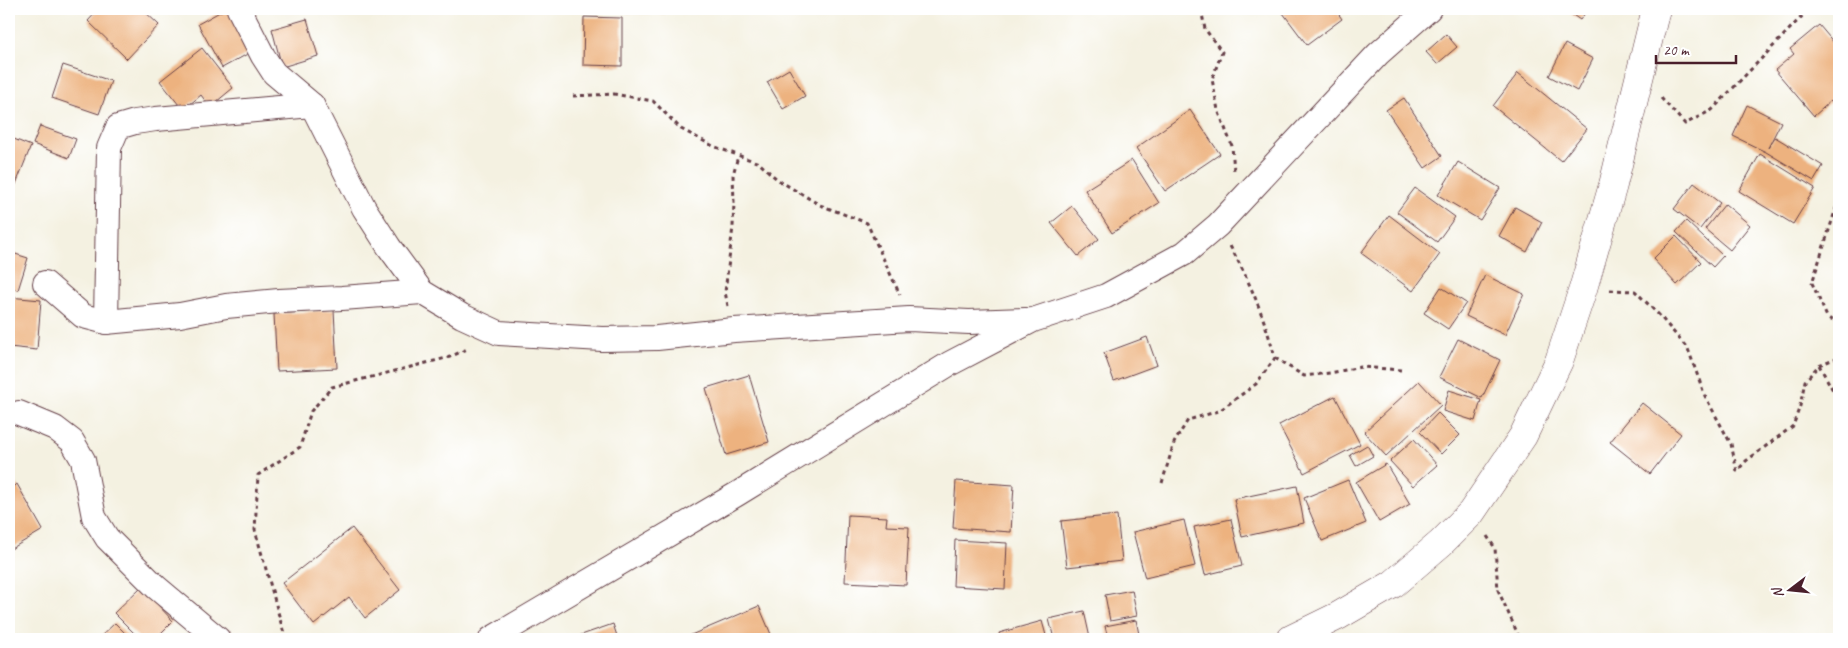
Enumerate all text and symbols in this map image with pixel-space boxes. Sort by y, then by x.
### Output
scale bar [1656,32,1736,64]
text: 20 m [1663,41,1690,60]
north arrow [1766,566,1816,616]
text: N [1768,585,1787,600]

